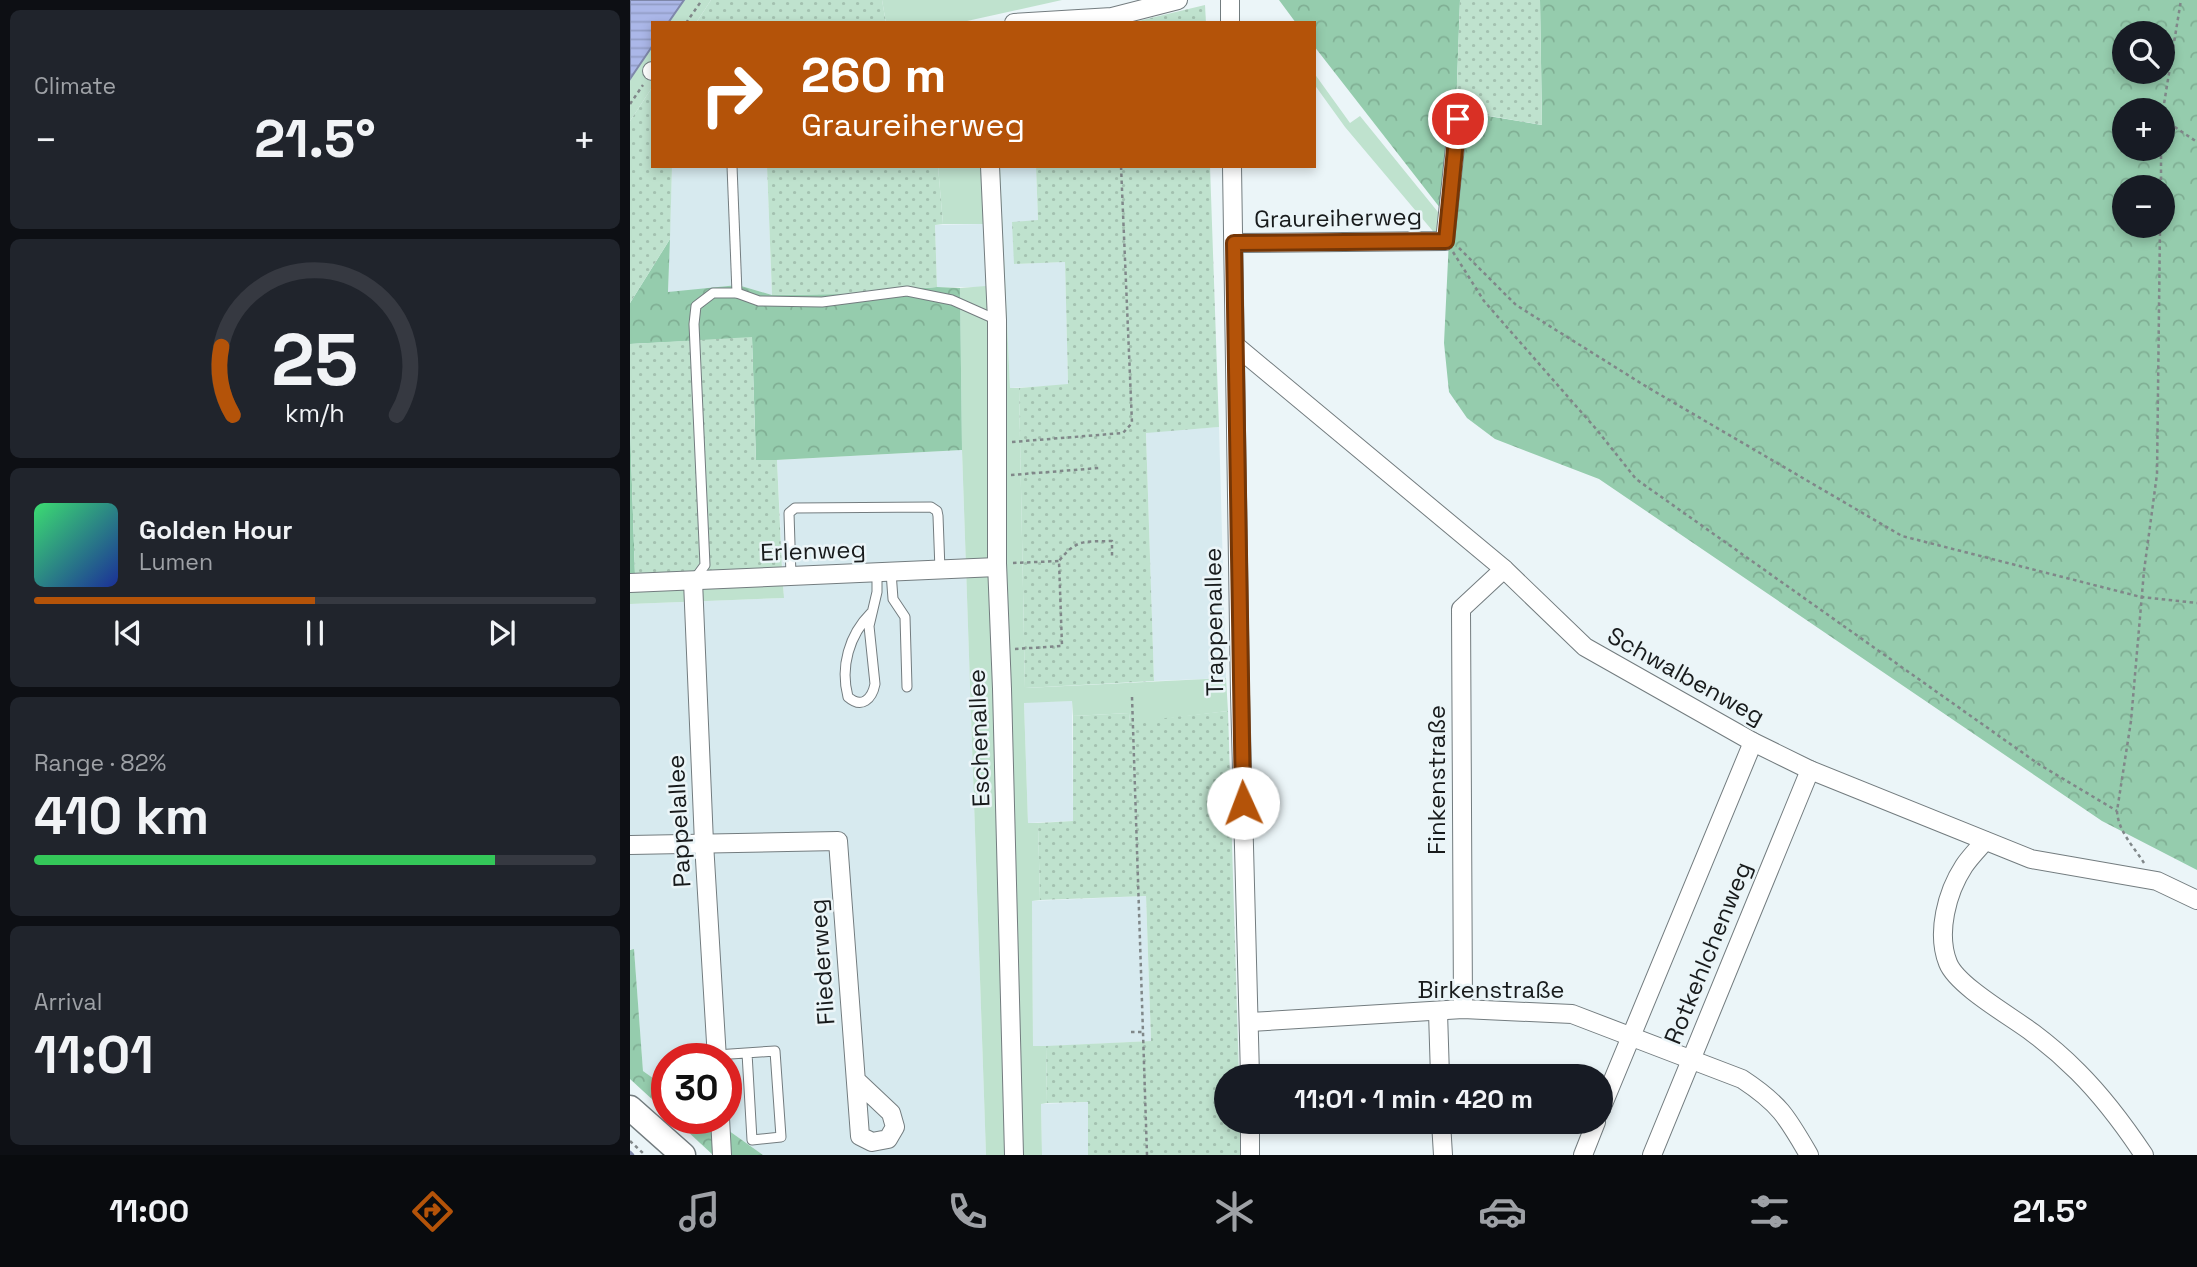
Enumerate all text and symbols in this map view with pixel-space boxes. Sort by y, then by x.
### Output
map controls [2112,21,2175,238]
button: search [2112,21,2175,84]
text: 260 m [801,44,946,106]
icon: right [686,49,777,140]
text: Climate [34,71,116,101]
pin [1428,89,1488,149]
button: + [2112,98,2175,161]
icon: arrive [1439,100,1477,138]
text: Graureiherweg [801,105,1025,145]
text: 21.5° [254,106,376,172]
text: − [34,116,58,164]
text: + [572,116,596,164]
button: − [2112,175,2175,238]
street label: Graureiherweg [1254,201,1422,234]
text: 25 [272,313,358,406]
text: km/h [285,396,345,428]
text: Golden Hour [139,513,293,547]
street label: Erlenweg [760,533,866,568]
text: Lumen [139,547,213,577]
street label: Trappenallee [1197,547,1230,697]
icon: previous [109,614,147,652]
icon: pause [296,614,334,652]
icon: next [483,614,521,652]
street label: Schwalbenweg [1602,620,1770,732]
street label: Eschenallee [961,668,996,808]
street label: Finkenstraße [1421,705,1452,855]
text: Range · 82% [34,748,166,778]
street label: Pappelallee [660,754,697,888]
position arrow [1206,766,1280,840]
text: 410 km [34,783,209,849]
street label: Rotkehlchenweg [1657,857,1758,1049]
street label: Fliederweg [802,898,841,1026]
street label: Birkenstraße [1417,974,1565,1005]
text: Arrival [34,987,102,1017]
text: 11:01 [34,1022,154,1088]
speed limit sign: 30 [651,1043,742,1134]
text: 11:01 · 1 min · 420 m [1294,1082,1533,1116]
icon: directions [408,1187,457,1236]
icon: music [675,1187,724,1236]
icon: phone [943,1187,992,1236]
icon: climate [1210,1187,1259,1236]
icon: car [1478,1187,1527,1236]
icon: filters [1745,1187,1794,1236]
text: 11:00 [109,1191,189,1231]
text: 21.5° [2013,1191,2088,1231]

